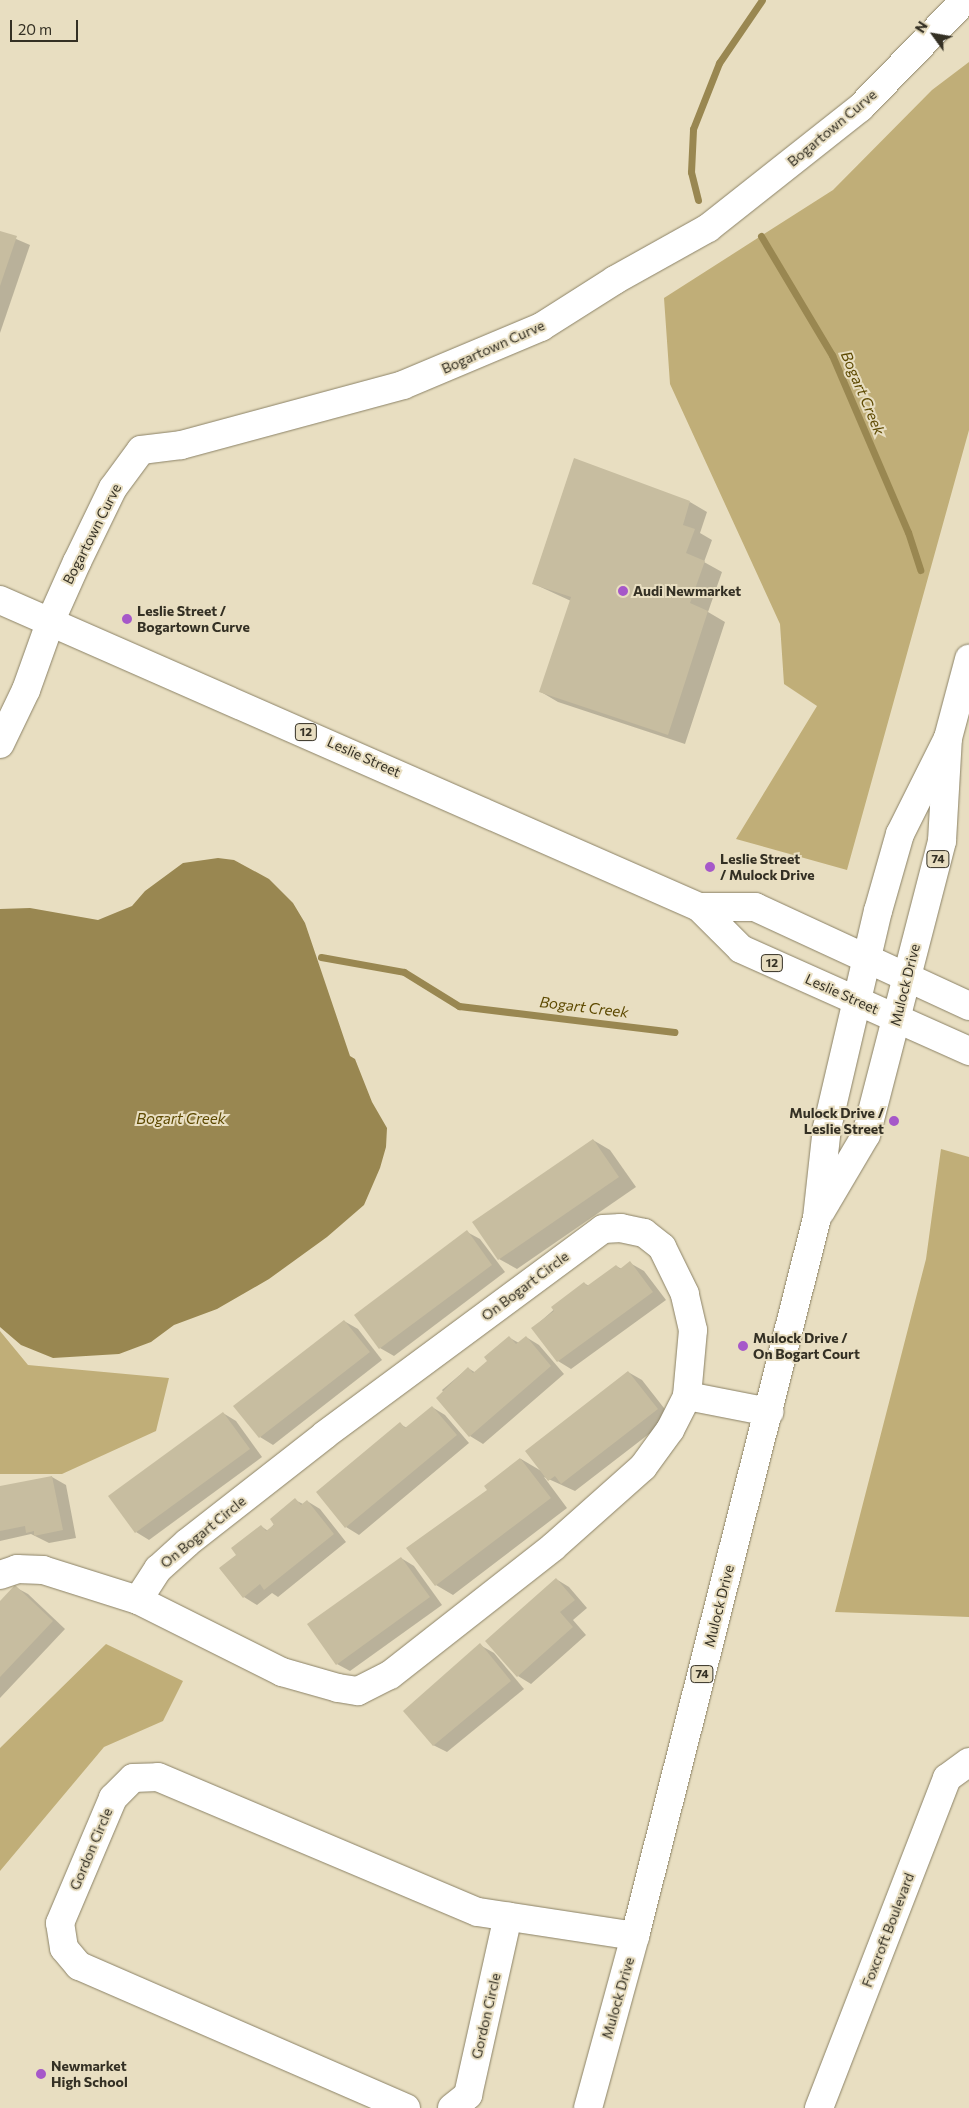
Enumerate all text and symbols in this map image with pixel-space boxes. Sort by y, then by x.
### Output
scale bar [12,10,80,42]
north arrow [909,10,959,60]
text: N [911,18,931,36]
text: 20 m [18,20,52,38]
street label: Bogartown Curve [784,86,880,170]
street label: Bogartown Curve [439,317,547,377]
water label: Bogart Creek [837,348,889,438]
street label: Bogartown Curve [59,481,125,587]
place label: Audi Newmarket [633,583,741,599]
marker: Audi Newmarket [617,585,629,597]
place label: Leslie Street / Bogartown Curve [137,603,250,636]
marker: Leslie Street / Bogartown Curve [121,613,133,625]
road number: 12 [295,722,317,742]
street label: Leslie Street [325,733,403,781]
road number: 74 [926,850,950,869]
place label: Leslie Street / Mulock Drive [720,851,815,884]
marker: Leslie Street / Mulock Drive [704,861,716,873]
street label: Mulock Drive [887,942,923,1028]
road number: 12 [761,954,783,972]
street label: Leslie Street [803,970,881,1018]
water label: Bogart Creek [539,993,629,1021]
place label: Mulock Drive / Leslie Street [789,1105,884,1138]
water label: Bogart Creek [136,1110,226,1128]
marker: Mulock Drive / Leslie Street [888,1115,900,1127]
street label: On Bogart Circle [478,1248,572,1324]
place label: Mulock Drive / On Bogart Court [753,1330,860,1362]
marker: Mulock Drive / On Bogart Court [737,1340,749,1352]
street label: On Bogart Circle [157,1493,249,1571]
street label: Mulock Drive [701,1563,737,1649]
road number: 74 [690,1665,714,1684]
street label: Gordon Circle [66,1805,116,1893]
street label: Foxcroft Boulevard [858,1870,918,1990]
street label: Mulock Drive [598,1955,638,2041]
street label: Gordon Circle [468,1971,504,2061]
place label: Newmarket High School [51,2058,128,2090]
marker: Newmarket High School [35,2068,47,2080]

